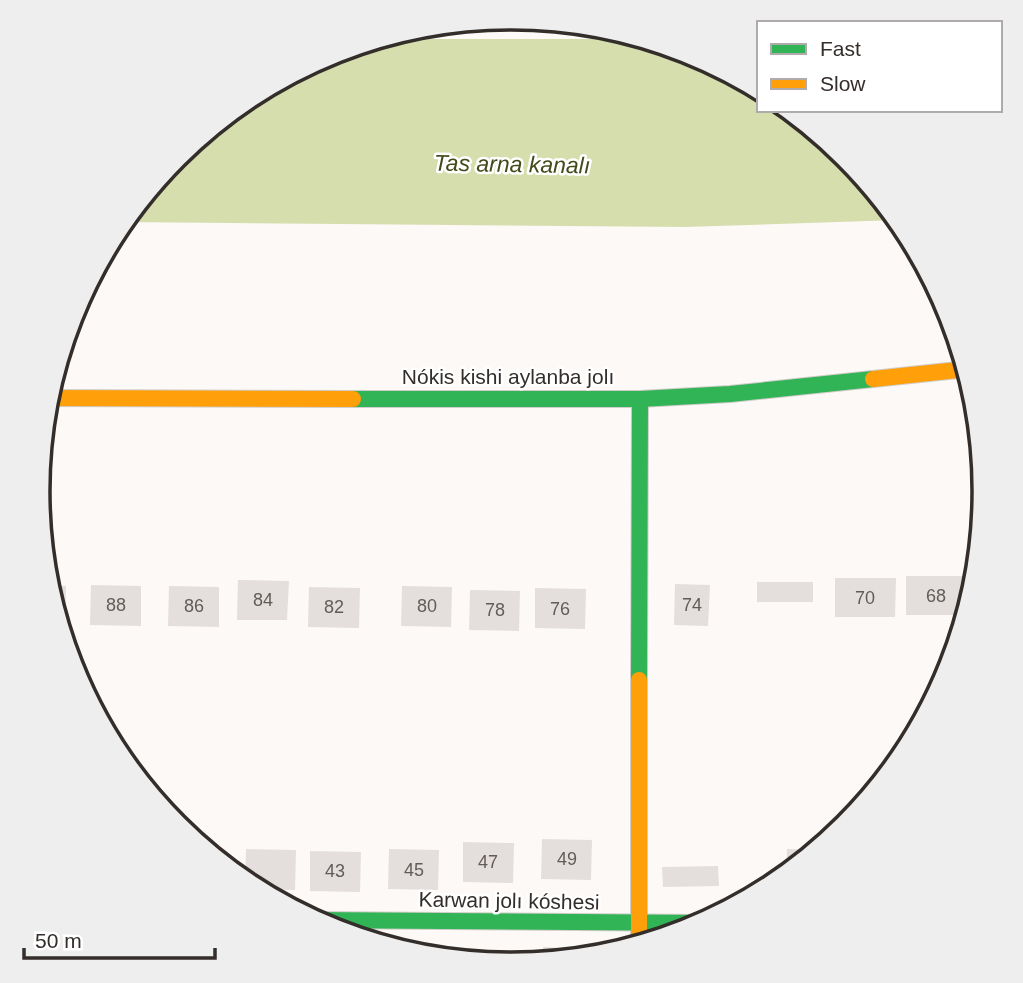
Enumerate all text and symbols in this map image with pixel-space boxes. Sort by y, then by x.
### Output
legend [757,21,1002,112]
text: Fast [820,37,861,60]
text: Slow [820,72,866,95]
water label: Tas arna kanalı [434,150,590,178]
street label: Nókis kishi aylanba jolı [402,365,614,388]
house number: 68 [926,586,946,606]
house number: 70 [855,588,875,608]
house number: 84 [253,590,273,610]
house number: 88 [106,595,126,615]
house number: 74 [682,595,702,615]
house number: 86 [184,596,204,616]
house number: 80 [417,596,437,616]
house number: 82 [324,597,344,617]
house number: 76 [550,599,570,619]
house number: 78 [485,600,505,620]
house number: 49 [557,849,577,869]
house number: 47 [478,852,498,872]
house number: 45 [404,860,424,880]
house number: 43 [325,861,345,881]
street label: Karwan jolı kóshesi [418,887,600,914]
scale bar [24,916,215,960]
text: 50 m [35,929,82,952]

